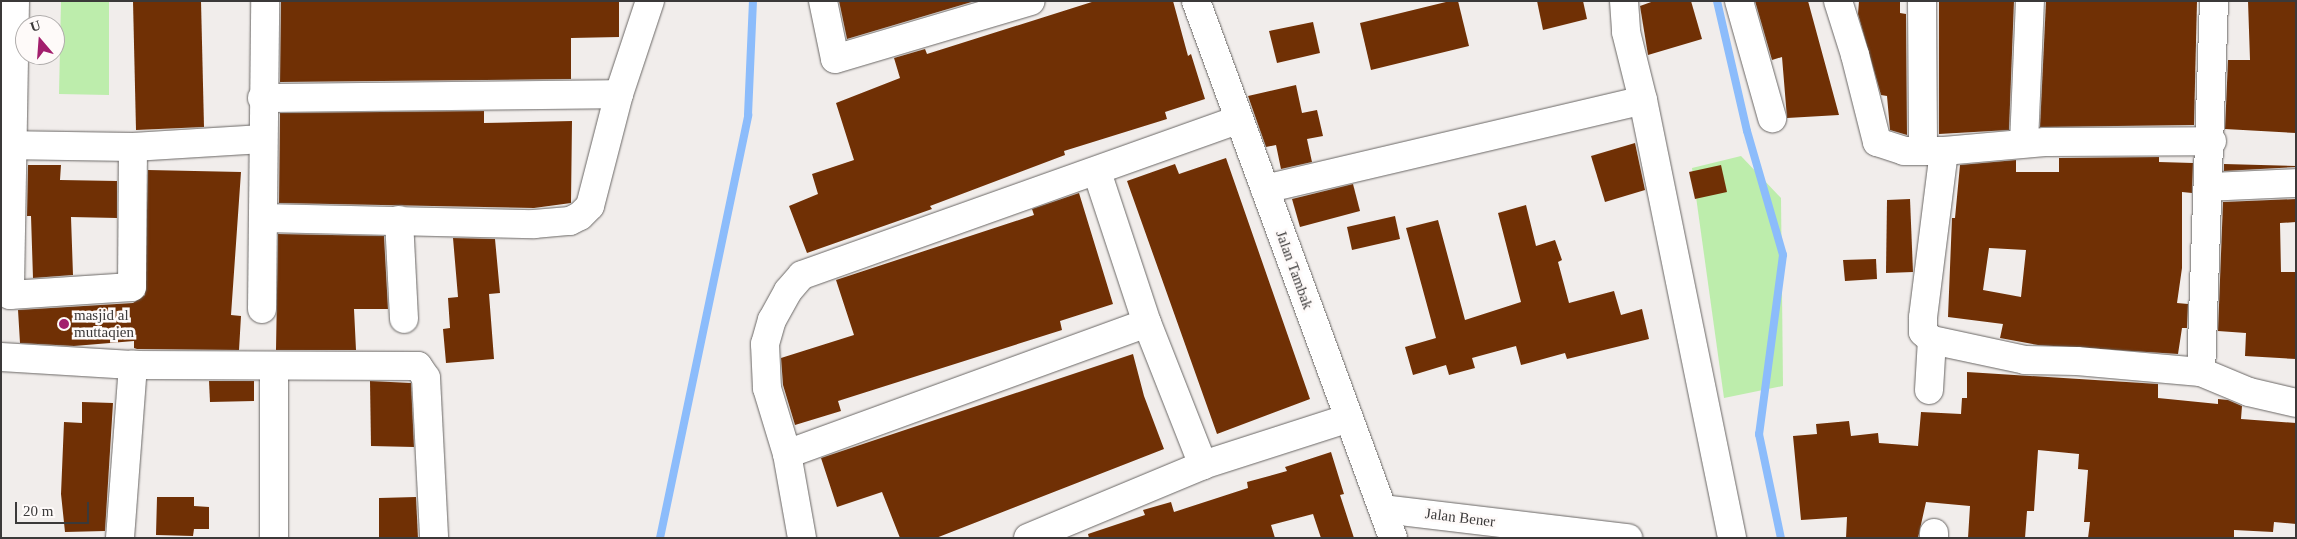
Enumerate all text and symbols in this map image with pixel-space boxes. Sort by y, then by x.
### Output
north arrow [15,15,65,65]
text: U [28,18,43,35]
street label: Jalan Tambak [1271,228,1317,312]
place label: masjid al muttaqien [74,306,134,341]
marker: masjid al muttaqien [58,318,70,330]
scale bar [18,492,91,524]
text: 20 m [23,503,53,519]
street label: Jalan Bener [1424,505,1496,531]

